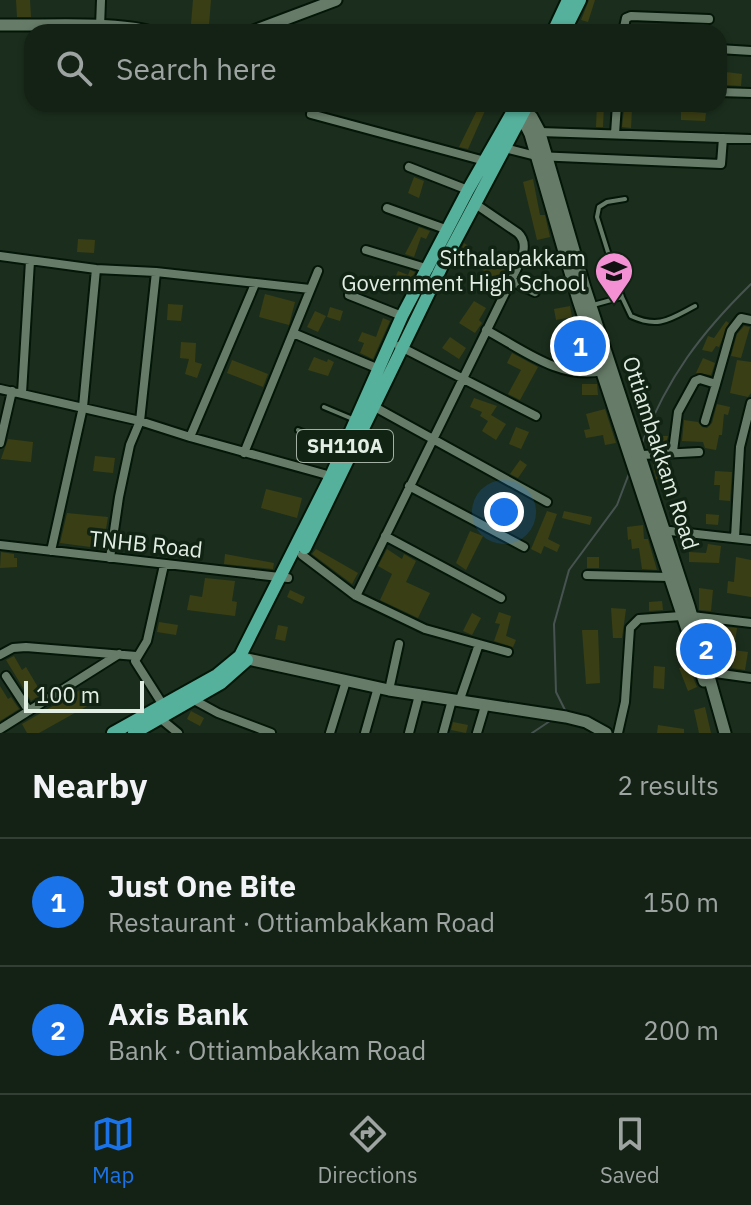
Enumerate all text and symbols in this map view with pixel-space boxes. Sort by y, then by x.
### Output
search box [24,24,727,112]
icon: search [52,46,96,90]
text: Search here [116,49,277,88]
place label: Sithalapakkam Government High School [341,243,586,297]
school or university icon: Sithalapakkam Government High School [593,250,635,305]
pin: 1 [554,316,606,376]
street label: Ottiambakkam Road [617,353,706,553]
road number: SH110A [297,430,393,462]
your location [484,492,524,532]
street label: TNHB Road [88,523,204,564]
pin: 2 [680,619,732,679]
scale bar [24,677,144,713]
text: 100 m [36,680,100,709]
text: Nearby [32,763,147,807]
text: 2 results [617,768,719,802]
text: Just One Bite [108,866,296,905]
text: 1 [50,885,66,919]
text: 150 m [643,885,719,919]
text: Restaurant · Ottiambakkam Road [108,905,495,939]
text: Axis Bank [108,994,248,1033]
text: 2 [50,1013,66,1047]
text: 200 m [643,1013,719,1047]
text: Bank · Ottiambakkam Road [108,1033,426,1067]
tab: Map [91,1112,135,1189]
tab: Directions [318,1112,418,1189]
tab: Saved [600,1112,660,1189]

